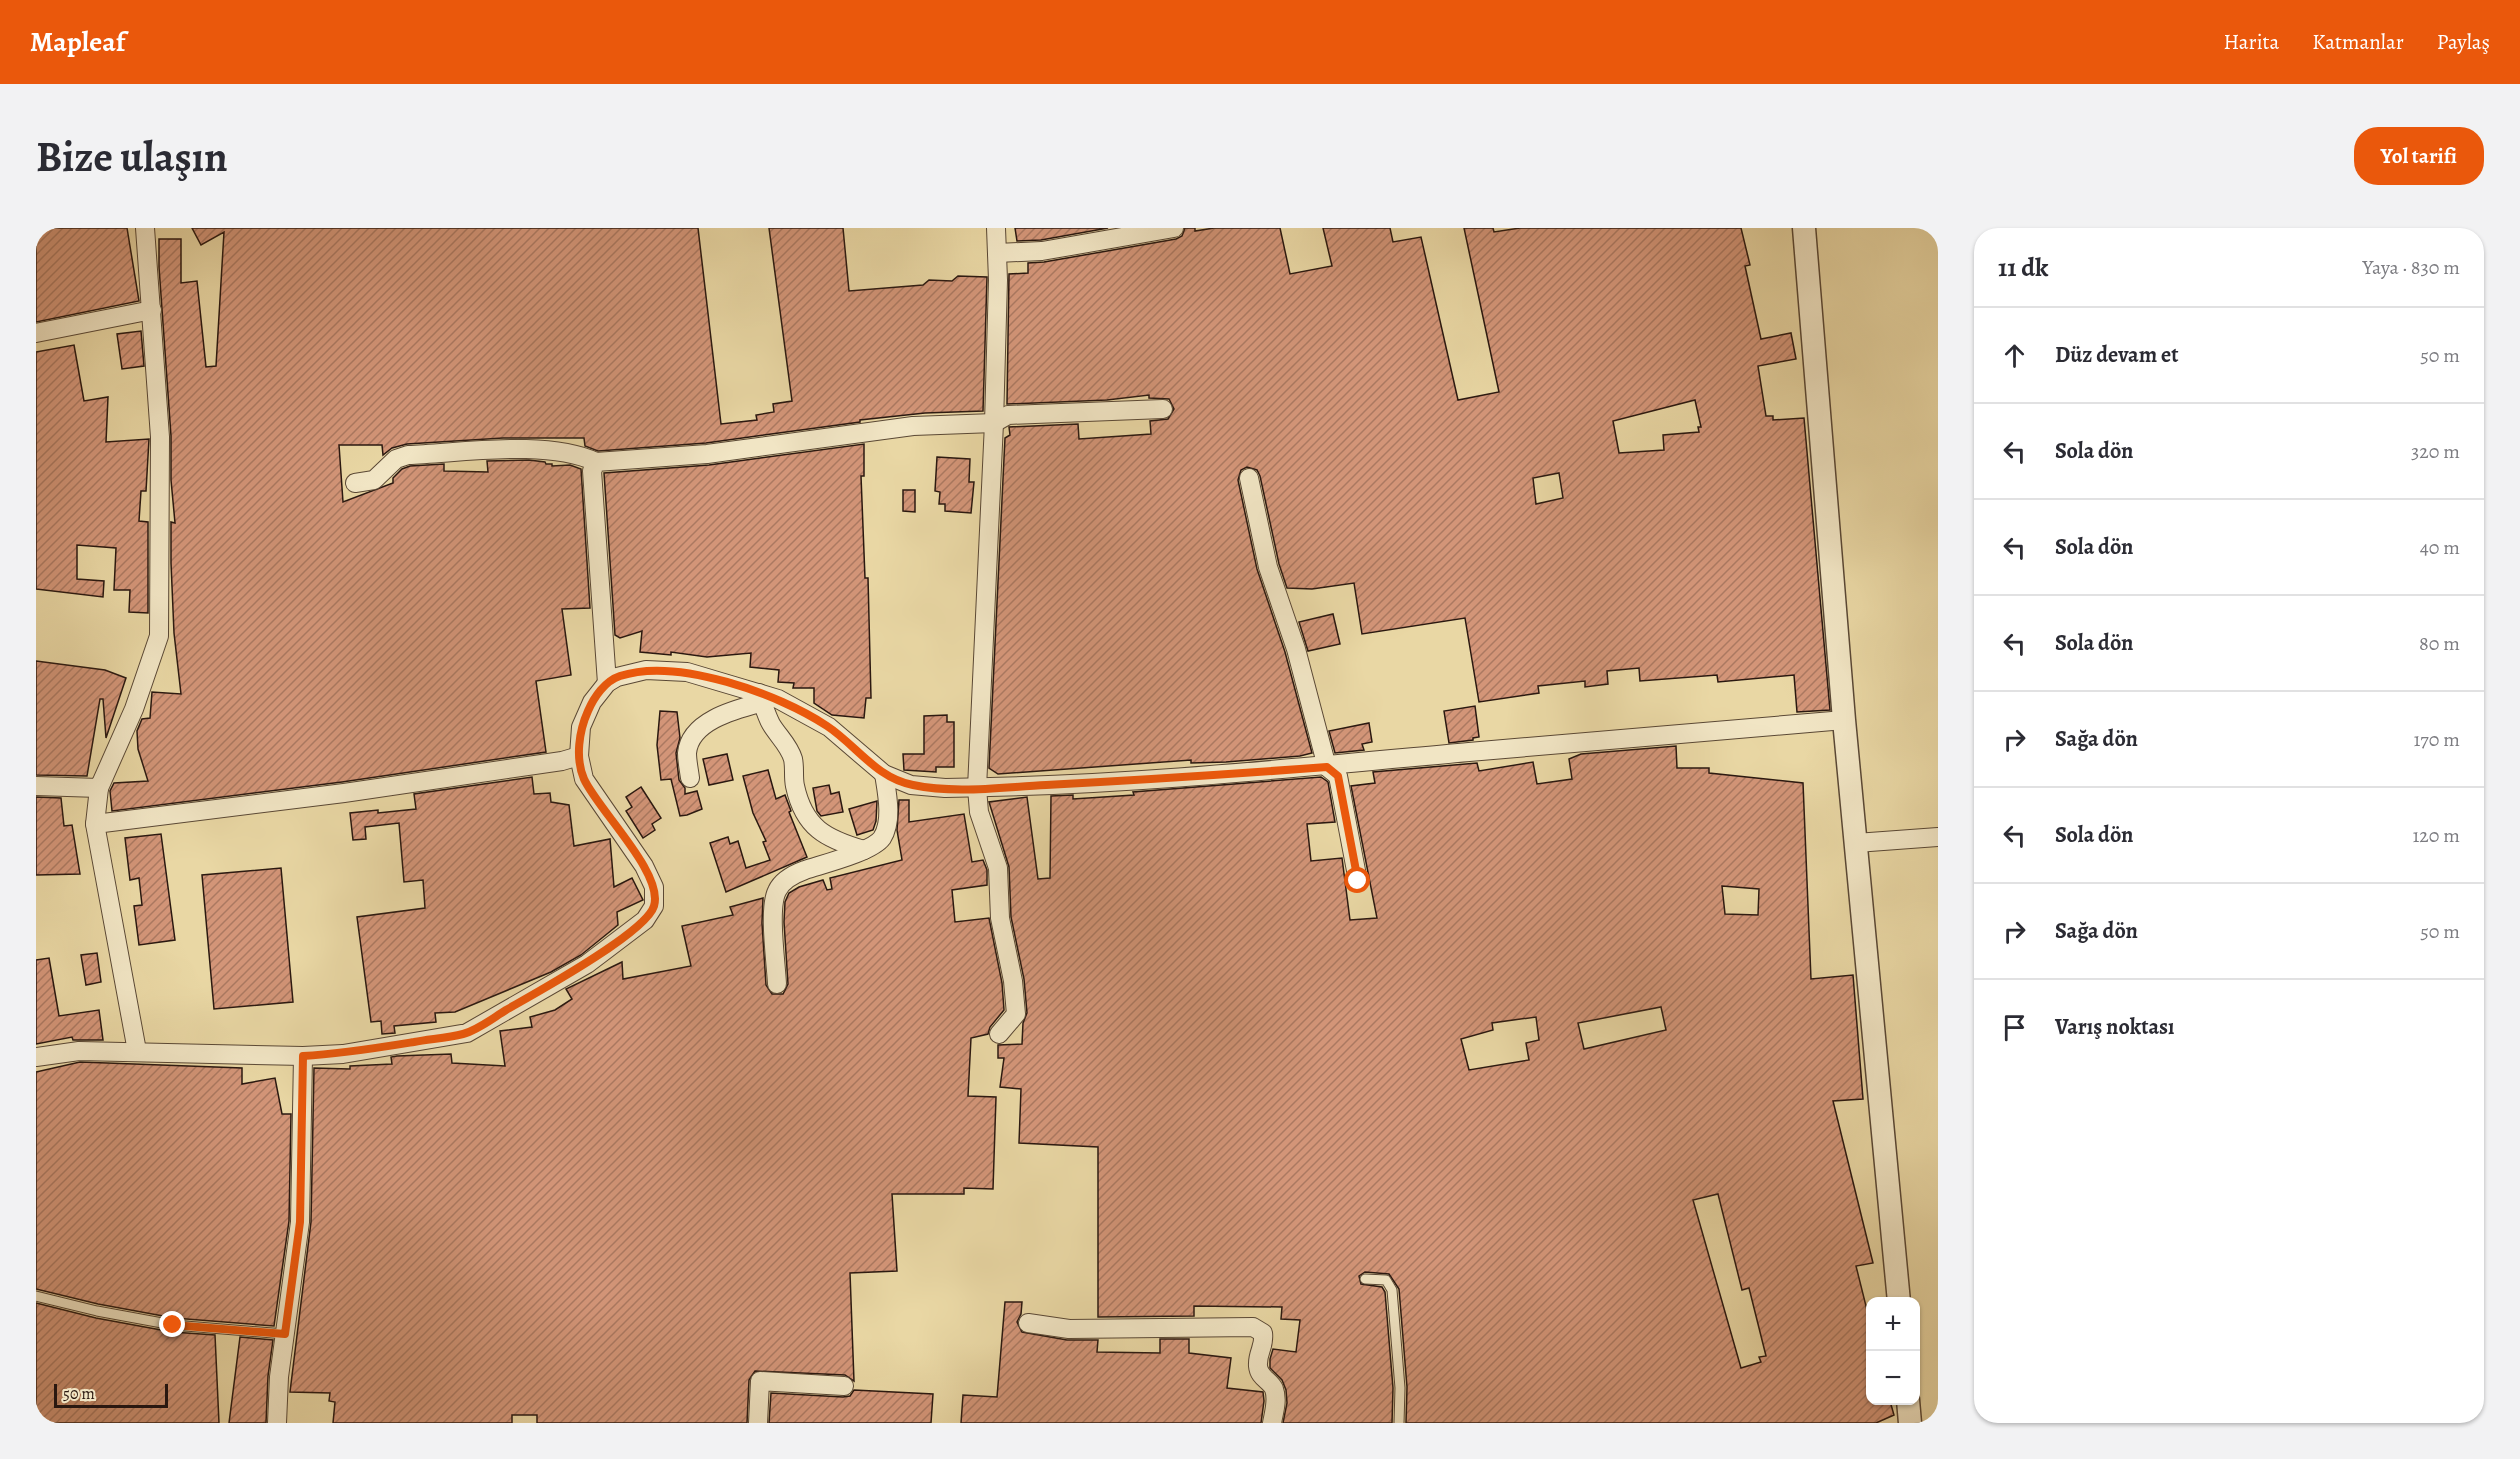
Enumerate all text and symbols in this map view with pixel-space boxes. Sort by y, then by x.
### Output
text: Mapleaf [30,23,125,61]
text: Harita [2223,28,2279,56]
text: Katmanlar [2312,28,2404,56]
text: Paylaş [2437,28,2490,56]
button: Yol tarifi [2354,127,2484,185]
text: Bize ulaşın [36,128,228,185]
text: 11 dk [1998,250,2049,285]
text: Yaya · 830 m [2362,254,2460,281]
icon: ahead [1998,339,2031,372]
text: Düz devam et [2055,340,2178,370]
text: 50 m [2420,342,2460,369]
icon: left [1998,435,2031,468]
text: Sola dön [2055,436,2133,466]
text: 320 m [2411,438,2460,465]
icon: left [1998,531,2031,564]
text: Sola dön [2055,532,2133,562]
text: 40 m [2420,534,2460,561]
icon: left [1998,627,2031,660]
text: Sola dön [2055,628,2133,658]
text: 80 m [2419,630,2460,657]
icon: right [1998,723,2031,756]
text: Sağa dön [2055,724,2138,754]
text: 170 m [2414,726,2460,753]
icon: left [1998,819,2031,852]
text: Sola dön [2055,820,2133,850]
text: 120 m [2412,822,2460,849]
route start [1344,867,1370,893]
icon: right [1998,915,2031,948]
text: Sağa dön [2055,916,2138,946]
text: 50 m [2420,918,2460,945]
icon: arrive [1998,1011,2031,1044]
text: Varış noktası [2055,1012,2174,1042]
map controls [1866,1297,1920,1405]
button: + [1866,1297,1920,1351]
route end [159,1311,185,1337]
button: − [1866,1351,1920,1405]
scale bar [54,1381,168,1408]
text: 50 m [63,1383,95,1405]

